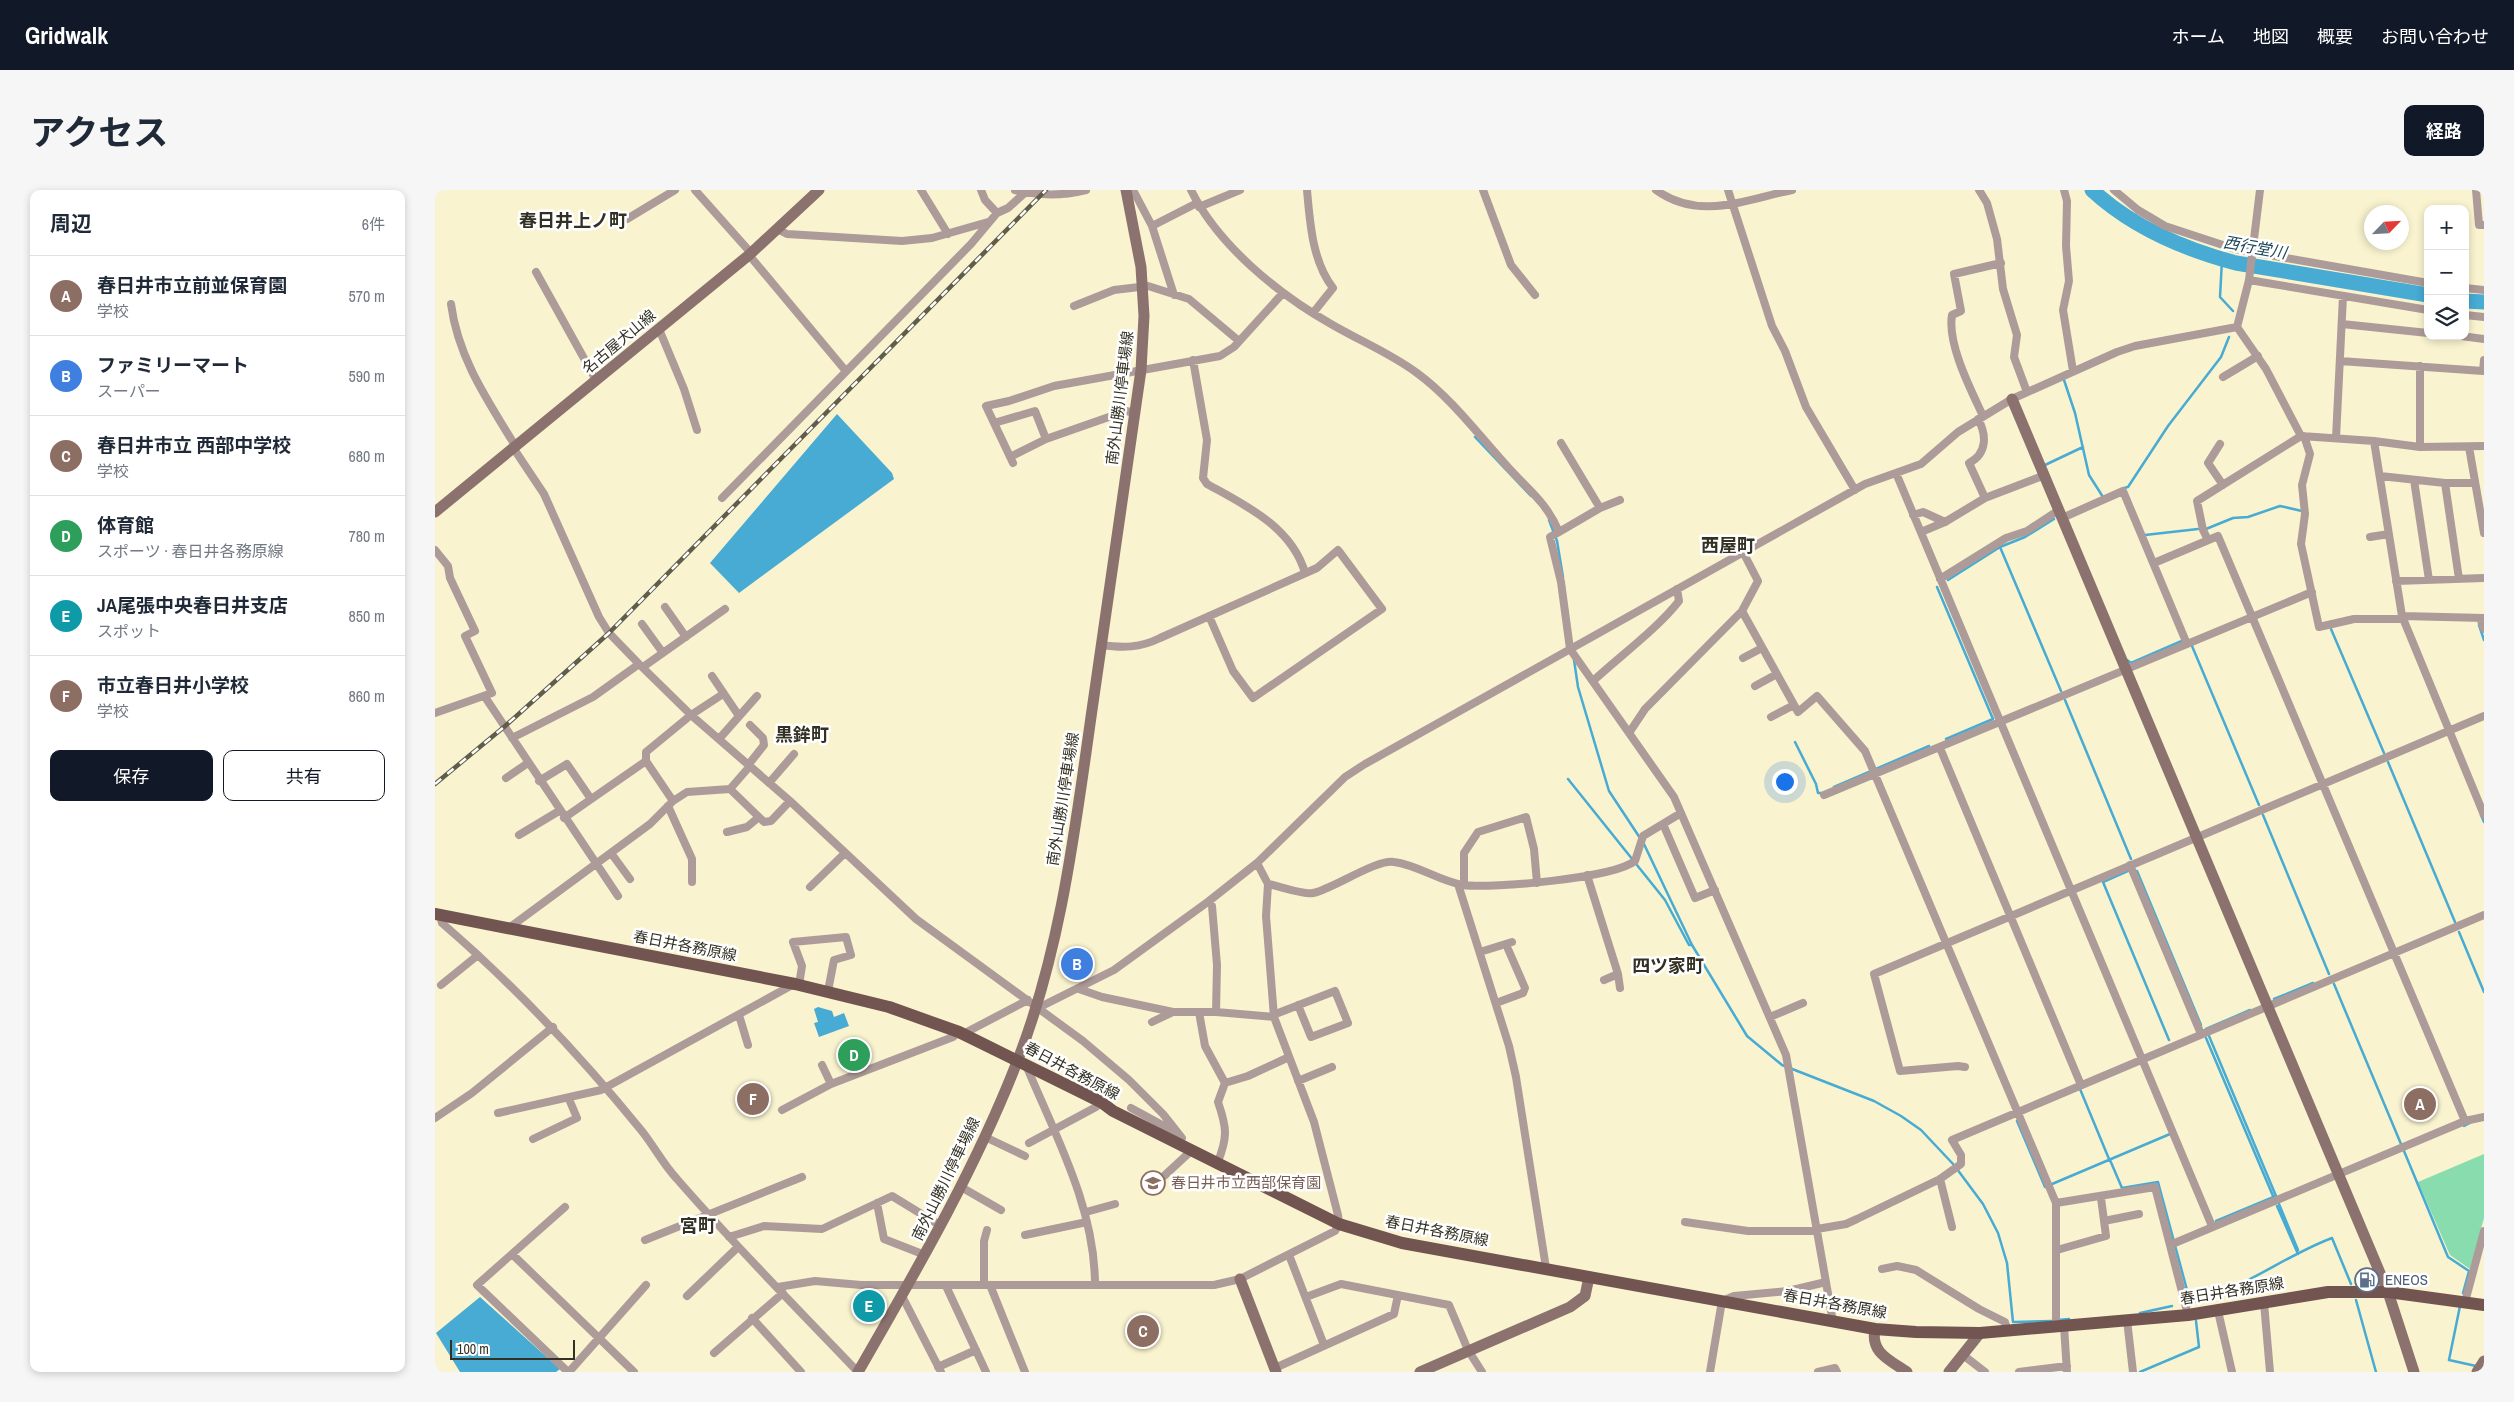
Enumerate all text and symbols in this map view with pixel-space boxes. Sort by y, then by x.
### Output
text: Gridwalk [25,19,108,51]
text: ホーム [2172,24,2225,49]
text: 地図 [2253,24,2289,49]
text: 概要 [2317,24,2353,49]
text: お問い合わせ [2381,24,2489,49]
button: 経路 [2404,105,2484,156]
text: アクセス [30,109,168,156]
north arrow [2364,205,2409,250]
map controls [2424,205,2469,340]
button: + [2424,205,2469,250]
district label: 春日井上ノ町 [519,208,627,233]
text: 周辺 [50,209,92,238]
text: 6件 [362,213,385,235]
water label: 西行堂川 [2222,231,2290,264]
button: − [2424,250,2469,295]
text: 春日井市立前並保育園 [97,272,287,298]
text: A [61,285,71,307]
text: 570 m [349,285,385,307]
button: layers [2424,295,2469,340]
text: 学校 [97,300,129,322]
street label: 名古屋犬山線 [577,305,660,379]
street label: 南外山勝川停車場線 [1101,330,1138,466]
text: ファミリーマート [97,352,249,378]
text: B [61,365,71,387]
text: 590 m [349,365,385,387]
text: スーパー [97,380,161,402]
text: 春日井市立 西部中学校 [97,432,291,458]
text: C [61,445,71,467]
text: 680 m [349,445,385,467]
text: 学校 [97,460,129,482]
text: 体育館 [97,512,154,538]
text: D [61,525,71,547]
text: 780 m [349,525,385,547]
district label: 西屋町 [1701,533,1755,558]
text: スポーツ · 春日井各務原線 [97,540,284,562]
text: JA尾張中央春日井支店 [97,592,288,618]
text: E [62,605,70,627]
text: 850 m [349,605,385,627]
text: スポット [97,620,161,642]
text: 市立春日井小学校 [97,672,249,698]
text: F [62,685,70,707]
text: 860 m [349,685,385,707]
text: 学校 [97,700,129,722]
district label: 黒鉾町 [775,722,829,747]
street label: 南外山勝川停車場線 [1042,731,1083,867]
button: 保存 [50,750,213,801]
button: 共有 [223,750,385,801]
your location [1772,769,1798,795]
street label: 春日井各務原線 [632,925,739,966]
pin: B [1061,945,1093,983]
district label: 四ツ家町 [1632,953,1704,978]
pin: D [838,1036,870,1074]
street label: 春日井各務原線 [1021,1037,1124,1104]
pin: F [737,1080,769,1118]
pin: A [2404,1085,2436,1123]
street label: 南外山勝川停車場線 [907,1114,985,1244]
school or university icon: 春日井市立西部保育園 [1140,1170,1166,1196]
place label: 春日井市立西部保育園 [1171,1172,1321,1193]
street label: 春日井各務原線 [1384,1210,1491,1251]
district label: 宮町 [680,1213,716,1238]
fuel station icon: ENEOS [2354,1267,2380,1293]
place label: ENEOS [2385,1269,2428,1290]
street label: 春日井各務原線 [2178,1272,2285,1309]
street label: 春日井各務原線 [1782,1284,1889,1323]
pin: E [853,1287,885,1325]
pin: C [1127,1312,1159,1350]
scale bar [450,1337,575,1360]
text: 100 m [457,1340,489,1358]

